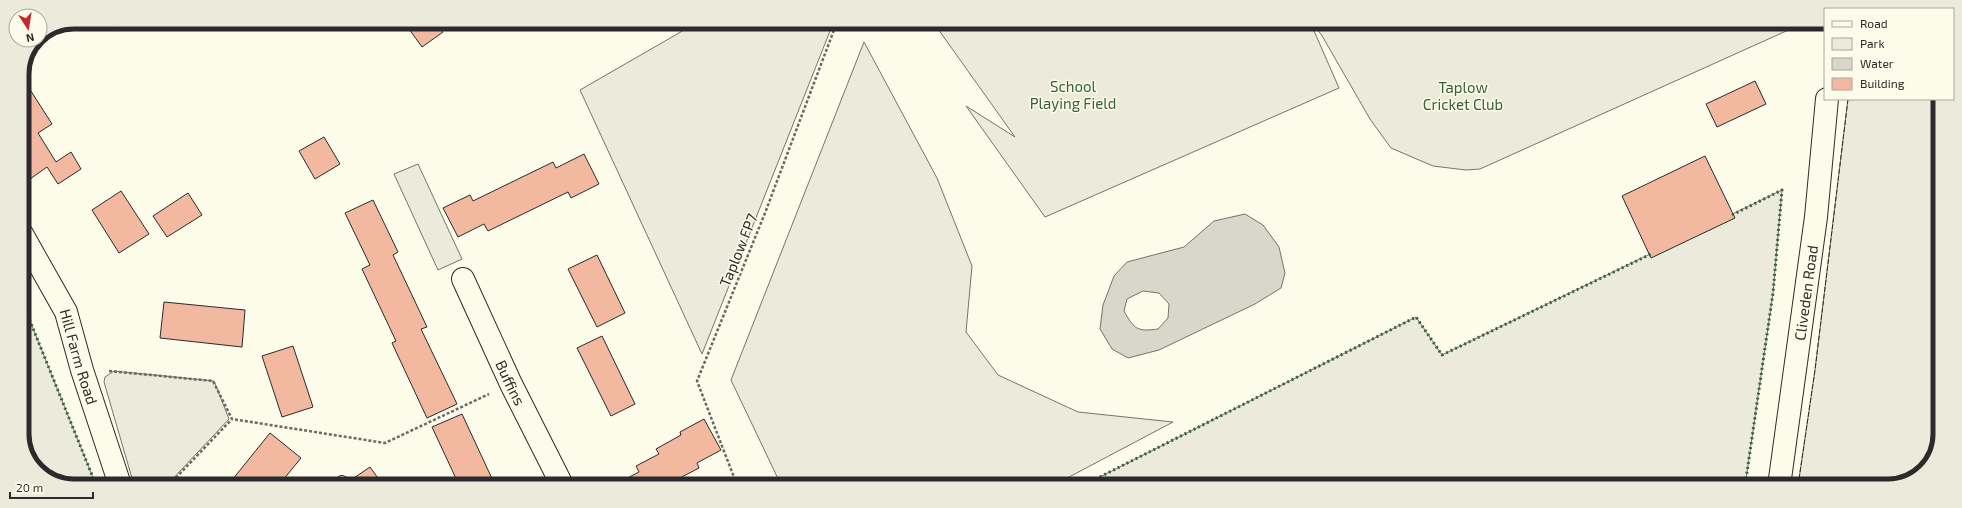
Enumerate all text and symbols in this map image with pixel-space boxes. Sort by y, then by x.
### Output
north arrow [8,8,48,48]
legend [1824,8,1954,100]
text: Road [1860,16,1888,30]
text: N [25,31,35,45]
text: Park [1860,36,1885,50]
text: Water [1860,56,1894,70]
text: Building [1860,76,1905,90]
park label: School Playing Field [1030,77,1116,112]
park label: Taplow Cricket Club [1423,78,1503,113]
street label: Taplow FP7 [715,211,761,289]
street label: Cliveden Road [1790,244,1821,342]
street label: Hill Farm Road [57,307,102,407]
street label: Buffins [492,357,529,408]
scale bar [10,474,93,500]
text: 20 m [16,480,43,494]

